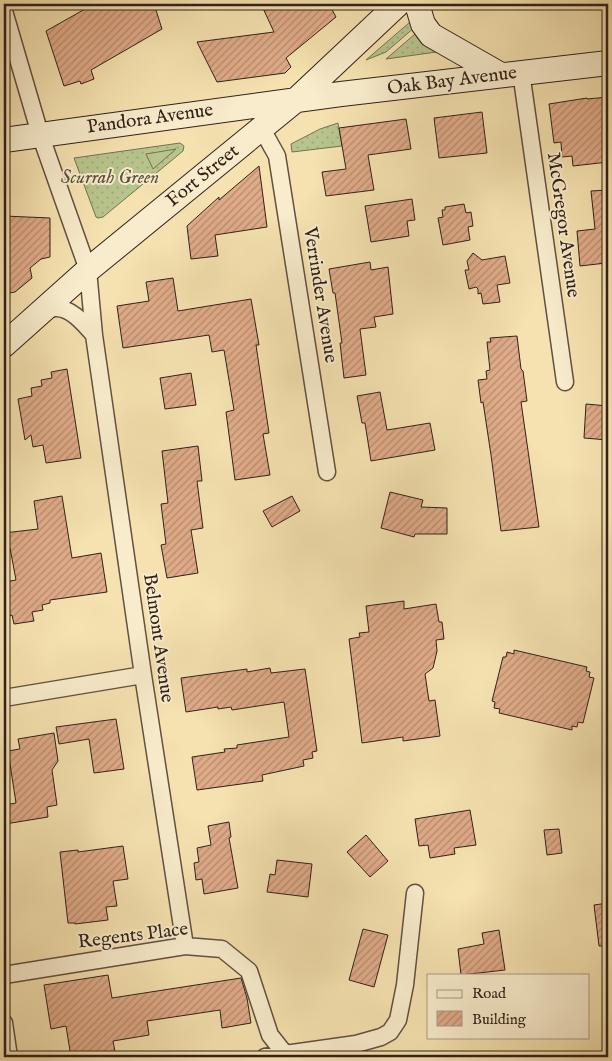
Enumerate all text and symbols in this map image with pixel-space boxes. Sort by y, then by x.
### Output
street label: Oak Bay Avenue [386,61,518,101]
street label: Pandora Avenue [85,98,215,140]
street label: Fort Street [162,139,245,213]
street label: McGregor Avenue [541,151,585,299]
park label: Scurrah Green [61,166,159,190]
street label: Verrinder Avenue [297,224,343,365]
street label: Belmont Avenue [137,572,179,704]
street label: Regents Place [77,917,190,955]
legend [427,974,590,1038]
text: Road [472,984,507,1003]
text: Building [472,1010,527,1029]

